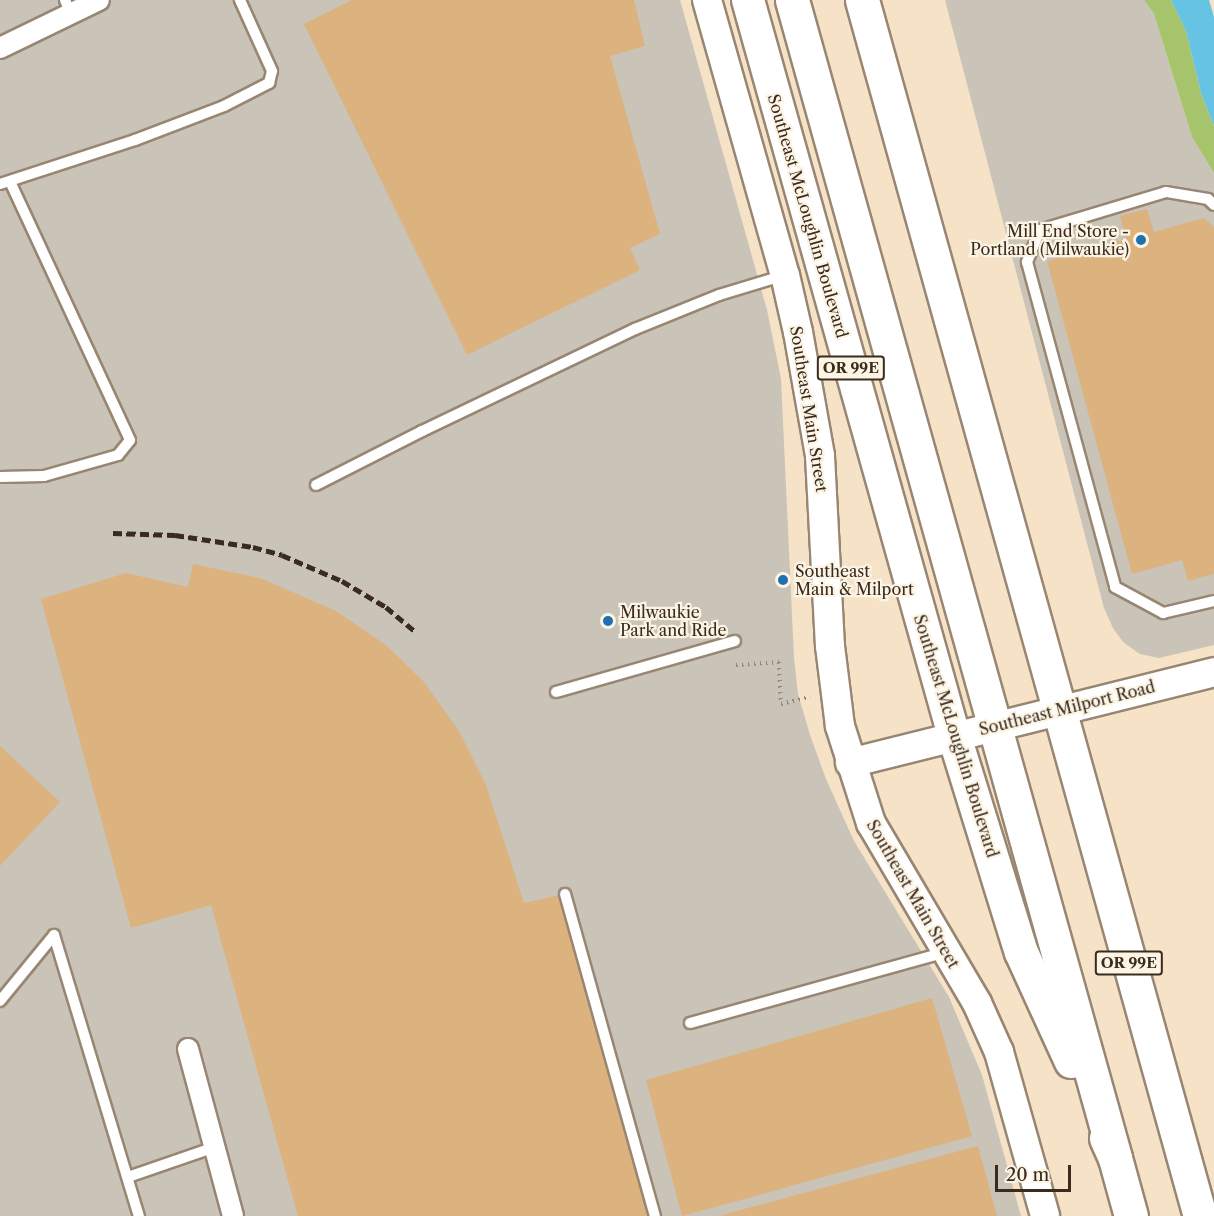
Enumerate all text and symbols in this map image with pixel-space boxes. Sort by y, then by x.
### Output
street label: Southeast McLoughlin Boulevard [764,92,852,340]
place label: Mill End Store - Portland (Milwaukie) [970,221,1129,259]
marker: Mill End Store - Portland (Milwaukie) [1134,233,1148,247]
street label: Southeast Main Street [786,324,832,494]
road number: OR 99E [816,356,886,380]
place label: Southeast Main & Milport [795,561,914,599]
marker: Southeast Main & Milport [776,573,790,587]
place label: Milwaukie Park and Ride [620,602,727,640]
street label: Southeast McLoughlin Boulevard [910,612,1002,860]
marker: Milwaukie Park and Ride [601,614,615,628]
street label: Southeast Milport Road [977,677,1157,739]
street label: Southeast Main Street [863,816,963,972]
road number: OR 99E [1094,951,1164,975]
scale bar [998,1153,1074,1191]
text: 20 m [1006,1164,1049,1186]

